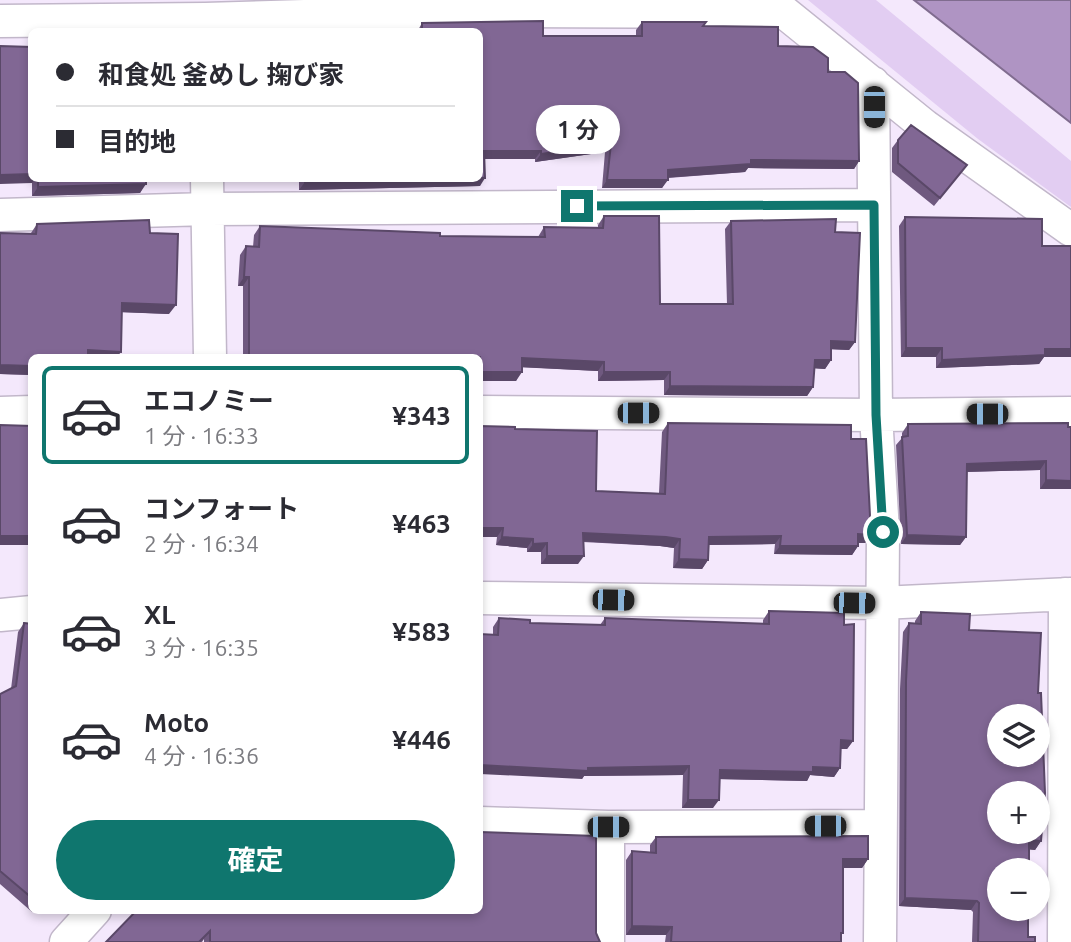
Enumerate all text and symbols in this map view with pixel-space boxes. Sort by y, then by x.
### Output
text: 和食処 釜めし 掬び家 [98,60,344,89]
car [864,86,885,128]
callout: 1 分 [535,104,619,154]
text: 1 分 [557,117,599,142]
text: 目的地 [98,127,176,156]
route end [561,190,593,222]
icon: car [60,384,123,447]
text: エコノミー [144,386,274,415]
text: ¥343 [392,401,451,430]
car [618,403,660,424]
car [967,404,1009,425]
text: 1 分 · 16:33 [144,423,259,448]
icon: car [60,492,123,555]
text: コンフォート [144,494,299,523]
text: ¥463 [392,509,451,538]
route start [867,516,899,548]
text: 2 分 · 16:34 [144,531,259,556]
car [592,589,635,611]
car [833,592,876,614]
icon: car [60,600,123,663]
text: XL [144,600,175,629]
text: ¥583 [392,617,451,646]
text: 3 分 · 16:35 [144,635,259,660]
map controls [987,704,1050,921]
button: layers [987,704,1050,767]
icon: car [60,708,123,771]
text: Moto [144,708,209,737]
text: ¥446 [392,725,451,754]
text: 4 分 · 16:36 [144,743,259,768]
button: + [987,781,1050,844]
car [805,816,847,837]
car [588,817,630,838]
button: 確定 [56,820,455,900]
button: − [987,858,1050,921]

